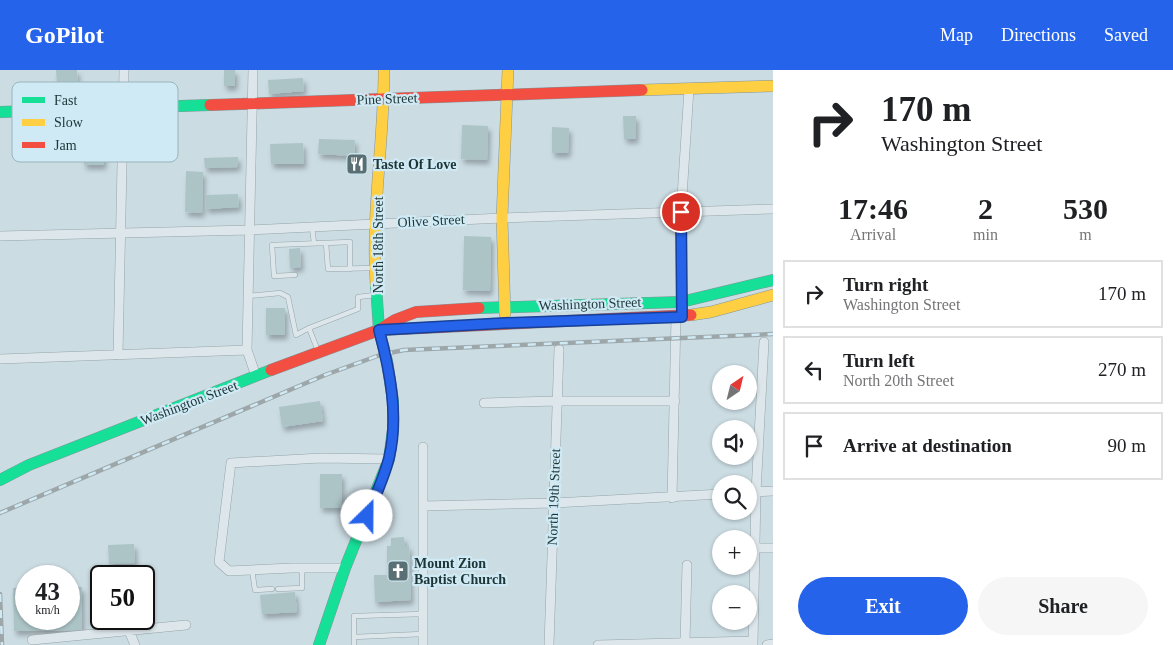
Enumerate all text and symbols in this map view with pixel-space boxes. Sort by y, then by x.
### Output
text: GoPilot [25,22,104,48]
text: Map [940,25,973,45]
text: Directions [1001,25,1076,45]
text: Saved [1104,25,1148,45]
legend [12,82,178,162]
street label: Pine Street [356,90,418,108]
icon: right [798,90,863,155]
text: 170 m [881,90,971,129]
text: Fast [54,93,77,108]
text: Slow [54,115,84,130]
text: Washington Street [881,131,1042,156]
text: Jam [54,138,77,153]
restaurant icon: Taste Of Love [345,152,369,176]
place label: Taste Of Love [373,157,456,172]
pin [660,191,702,233]
text: 17:46 [838,192,908,225]
text: 2 [978,192,993,225]
text: 530 [1063,192,1108,225]
street label: North 18th Street [371,196,386,294]
icon: arrive [667,198,695,226]
street label: Olive Street [397,212,465,230]
text: Arrival [850,226,896,243]
text: min [973,226,998,243]
text: m [1079,226,1092,243]
text: Turn right [843,274,928,295]
icon: right [800,280,828,308]
text: 170 m [1098,283,1146,304]
street label: Washington Street [538,295,642,313]
text: Washington Street [843,296,960,313]
text: Turn left [843,350,915,371]
icon: left [800,356,828,384]
text: 270 m [1098,359,1146,380]
north arrow [712,365,758,410]
map controls [712,365,757,630]
text: North 20th Street [843,372,954,389]
street label: Washington Street [138,378,240,428]
button: sound [712,420,757,465]
icon: arrive [800,432,828,460]
text: Arrive at destination [843,435,1012,456]
text: 90 m [1107,435,1146,456]
street label: North 19th Street [545,448,563,546]
button: search [712,475,757,520]
position arrow [340,489,392,541]
button: + [712,530,757,575]
place label: Mount Zion Baptist Church [414,556,506,587]
church icon: Mount Zion Baptist Church [386,559,410,583]
speed limit sign: 50 [90,565,155,630]
button: Exit [798,577,968,635]
button: Share [978,577,1148,635]
text: 43 [35,578,60,605]
button: − [712,585,757,630]
text: km/h [35,603,60,617]

